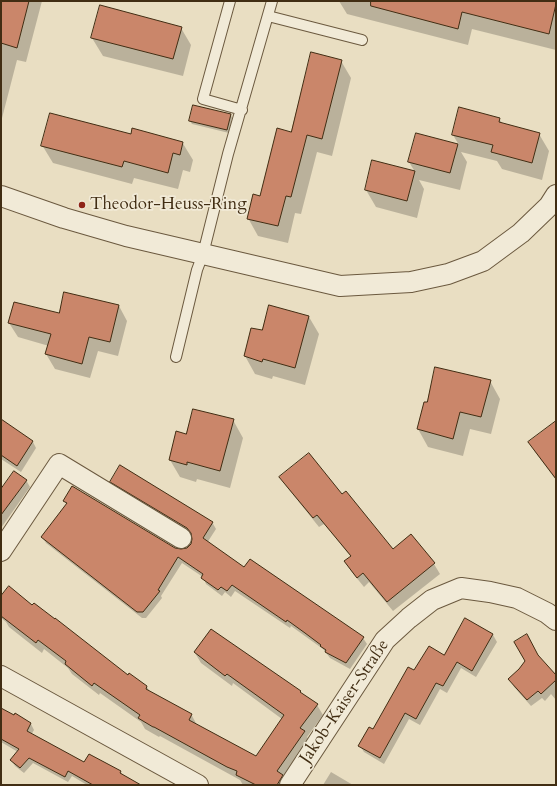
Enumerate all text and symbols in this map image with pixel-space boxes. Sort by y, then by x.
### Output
place label: Theodor-Heuss-Ring [90,195,247,215]
marker: Theodor-Heuss-Ring [77,200,87,210]
street label: Jakob-Kaiser-Straße [296,636,394,768]

